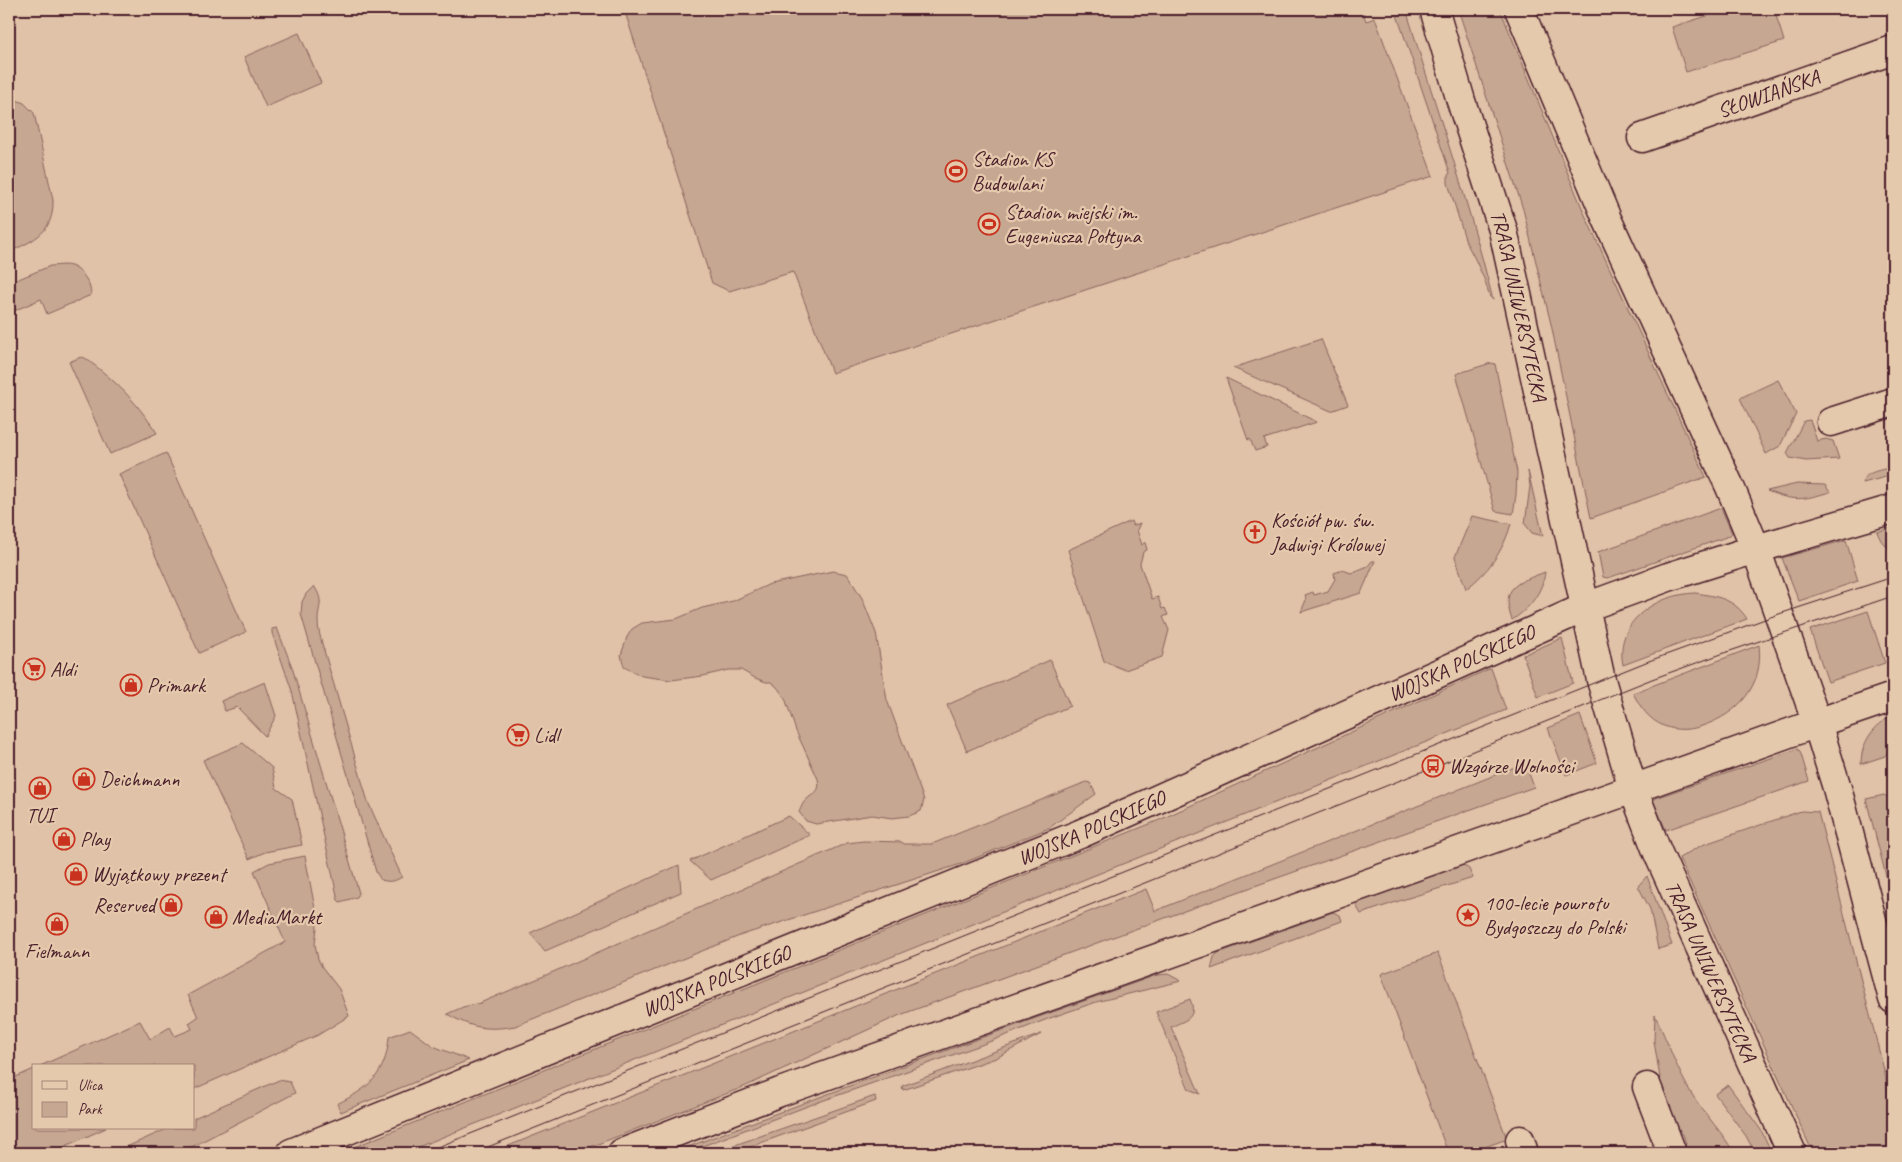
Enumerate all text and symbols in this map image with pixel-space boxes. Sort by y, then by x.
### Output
street label: SŁOWIAŃSKA [1714,63,1824,124]
place label: Stadion KS Budowlani [972,146,1056,196]
sports icon: Stadion KS Budowlani [944,159,968,183]
place label: Stadion miejski im. Eugeniusza Połtyna [1005,199,1142,249]
street label: TRASA UNIWERSYTECKA [1484,207,1553,405]
sports icon: Stadion miejski im. Eugeniusza Połtyna [977,212,1001,236]
place label: Kościół pw. św. Jadwigi Królowej [1270,507,1387,557]
church icon: Kościół pw. św. Jadwigi Królowej [1243,520,1267,544]
street label: WOJSKA POLSKIEGO [1384,618,1541,707]
place label: Aldi [50,656,79,682]
supermarket icon: Aldi [22,657,46,681]
place label: Primark [147,672,207,698]
shop icon: Primark [119,673,143,697]
place label: Lidl [534,722,562,748]
supermarket icon: Lidl [506,723,530,747]
place label: Wzgórze Wolności [1449,753,1577,779]
bus stop icon: Wzgórze Wolności [1421,754,1445,778]
place label: Deichmann [100,766,180,792]
shop icon: Deichmann [72,767,96,791]
shop icon: TUI [28,776,52,800]
street label: WOJSKA POLSKIEGO [1014,784,1171,871]
place label: TUI [26,802,59,828]
place label: Play [80,826,112,852]
shop icon: Play [52,827,76,851]
place label: Wyjątkowy prezent [92,861,229,887]
shop icon: Wyjątkowy prezent [64,862,88,886]
street label: TRASA UNIWERSYTECKA [1659,877,1763,1067]
place label: 100-lecie powrotu Bydgoszczy do Polski [1484,890,1628,940]
place label: Reserved [94,892,159,918]
shop icon: Reserved [159,893,183,917]
place icon: 100-lecie powrotu Bydgoszczy do Polski [1456,903,1480,927]
place label: MediaMarkt [232,904,323,930]
shop icon: MediaMarkt [204,905,228,929]
shop icon: Fielmann [45,912,69,936]
place label: Fielmann [25,938,90,964]
street label: WOJSKA POLSKIEGO [639,938,797,1023]
legend [32,1064,195,1130]
text: Ulica [78,1076,103,1095]
text: Park [78,1100,103,1119]

